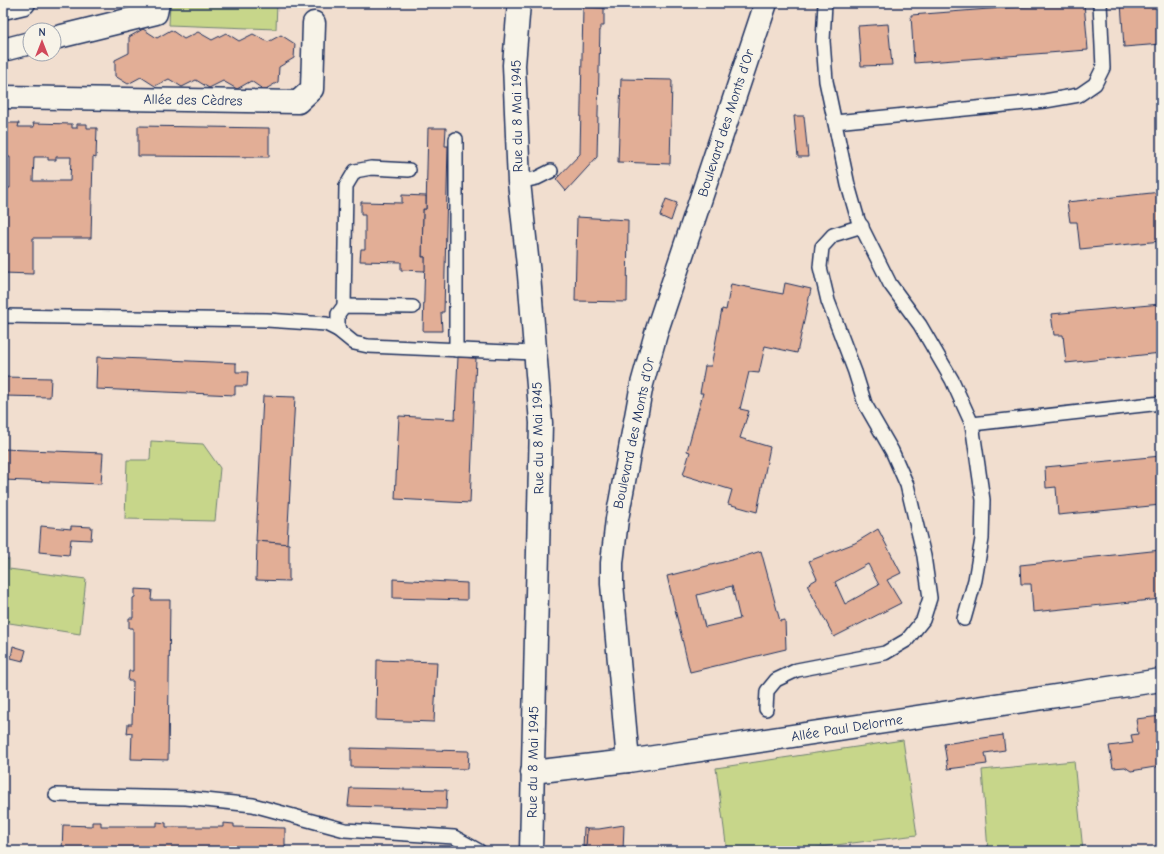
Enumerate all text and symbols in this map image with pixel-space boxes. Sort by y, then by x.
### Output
north arrow [22,22,62,62]
text: N [38,26,46,39]
street label: Boulevard des Monts d'Or [694,47,758,199]
street label: Rue du 8 Mai 1945 [508,60,526,172]
street label: Allée des Cèdres [143,91,243,109]
street label: Boulevard des Monts d'Or [610,355,658,510]
street label: Rue du 8 Mai 1945 [529,382,547,494]
street label: Rue du 8 Mai 1945 [524,706,542,818]
street label: Allée Paul Delorme [790,711,904,745]

